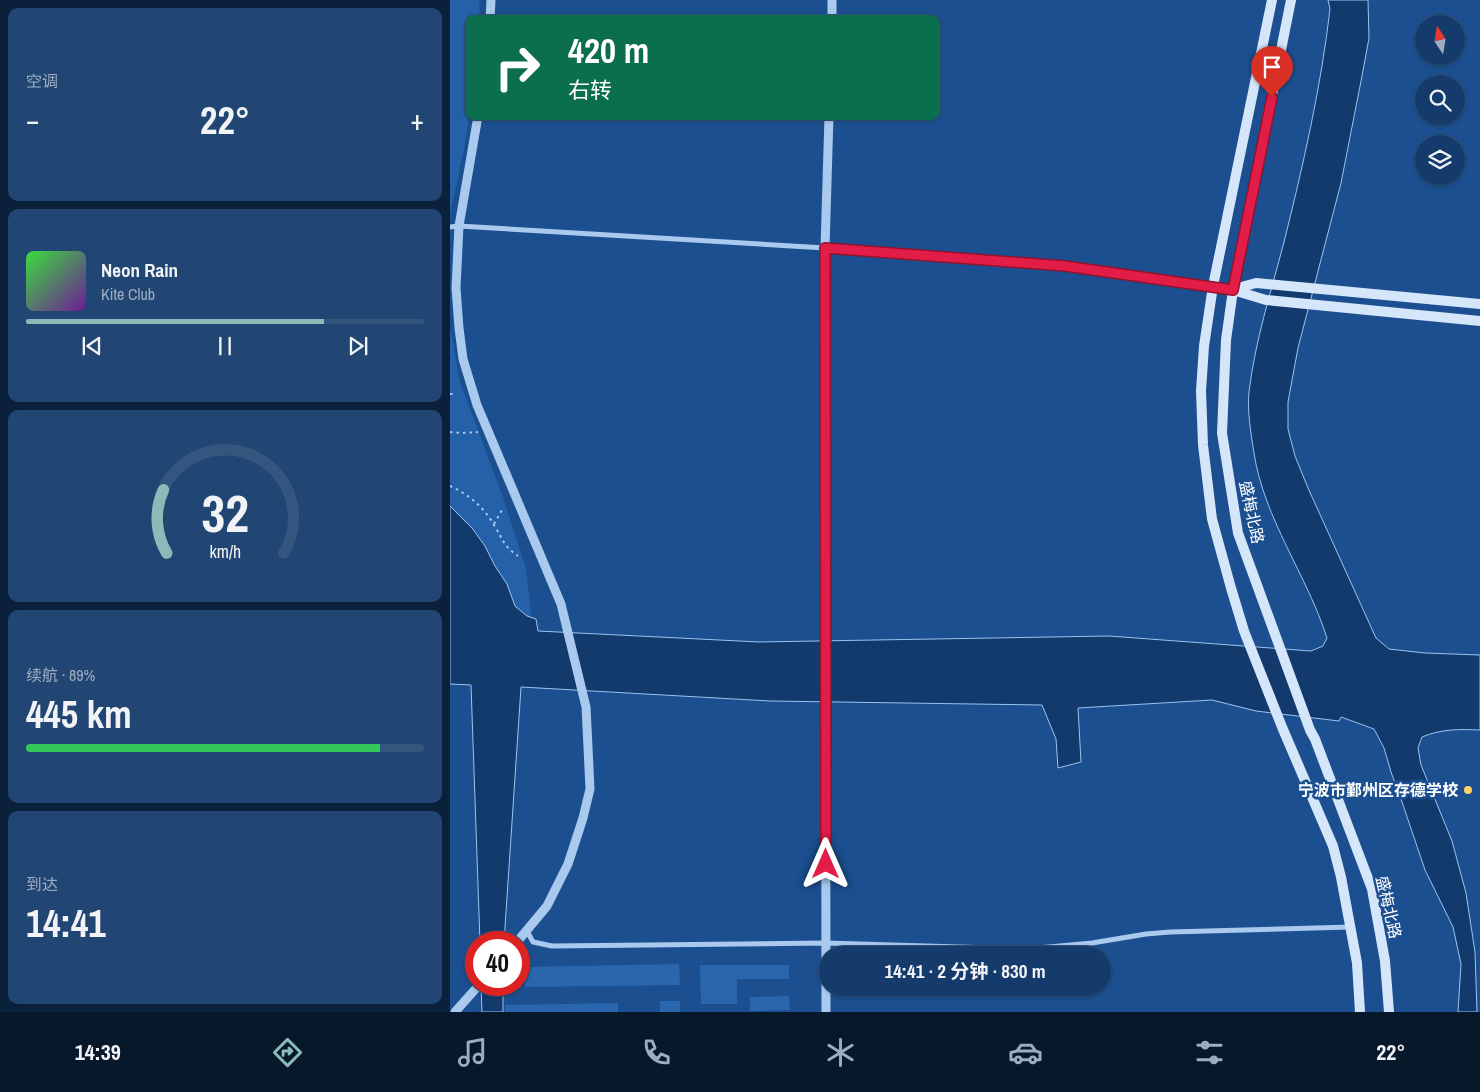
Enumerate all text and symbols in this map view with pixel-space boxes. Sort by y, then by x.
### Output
north arrow [1415,15,1465,65]
map controls [1415,15,1465,185]
text: 420 m [568,27,649,74]
icon: right [485,35,550,100]
pin [1251,46,1293,97]
icon: arrive [1258,53,1286,81]
text: 空调 [26,70,58,92]
text: 右转 [568,75,612,105]
button: search [1415,75,1465,125]
text: 22° [200,95,250,146]
text: − [26,101,39,139]
text: + [411,101,424,139]
button: layers [1415,135,1465,185]
text: Neon Rain [101,257,178,283]
text: Kite Club [101,283,155,305]
icon: previous [78,332,106,360]
icon: pause [211,332,239,360]
icon: next [344,332,372,360]
text: 32 [201,478,249,548]
street label: 盛梅北路 [1235,478,1269,546]
text: km/h [209,540,241,564]
text: 续航 · 89% [26,664,95,686]
text: 445 km [26,689,132,740]
place label: 宁波市鄞州区存德学校 [1298,779,1459,801]
marker: 宁波市鄞州区存德学校 [1462,784,1474,796]
position arrow [799,837,851,889]
text: 到达 [26,873,58,895]
street label: 盛梅北路 [1371,873,1407,941]
text: 14:41 [26,898,106,949]
speed limit sign: 40 [465,931,530,996]
text: 14:41 · 2 分钟 · 830 m [884,958,1046,984]
icon: directions [270,1035,305,1070]
icon: music [455,1035,490,1070]
icon: phone [639,1035,674,1070]
icon: climate [823,1035,858,1070]
icon: car [1008,1035,1043,1070]
icon: filters [1192,1035,1227,1070]
text: 14:39 [75,1037,121,1067]
text: 22° [1376,1037,1405,1067]

